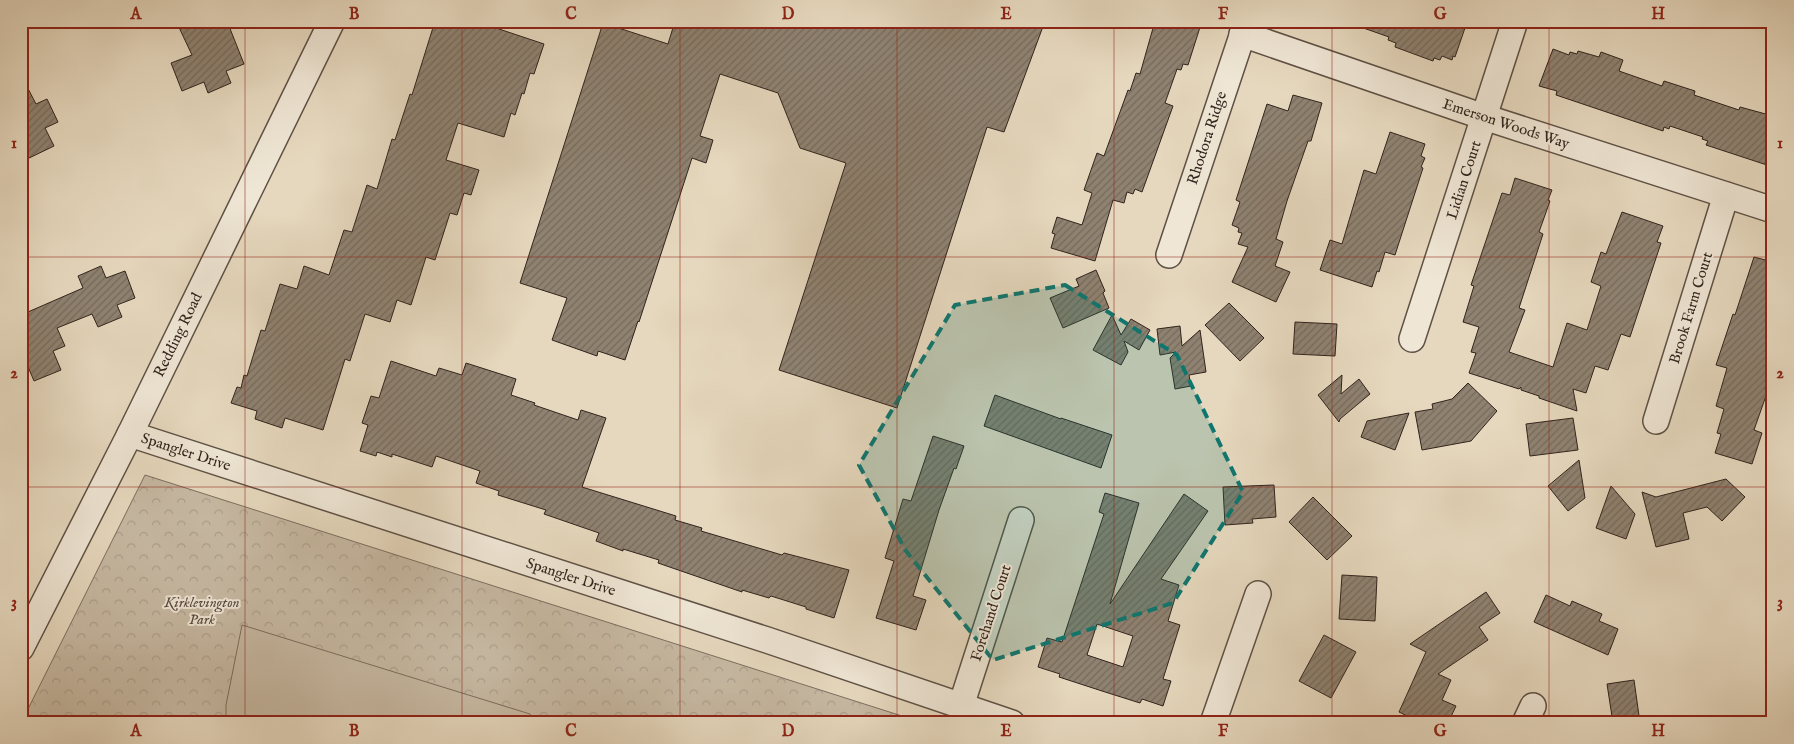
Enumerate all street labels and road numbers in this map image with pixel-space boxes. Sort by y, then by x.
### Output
street label: Rhodora Ridge [1183,89,1231,187]
street label: Emerson Woods Way [1440,95,1572,154]
street label: Lidian Court [1442,138,1486,222]
street label: Brook Farm Court [1665,250,1717,366]
street label: Redding Road [149,289,207,380]
street label: Spangler Drive [139,429,233,475]
street label: Spangler Drive [524,554,618,600]
street label: Forehand Court [966,562,1016,664]

